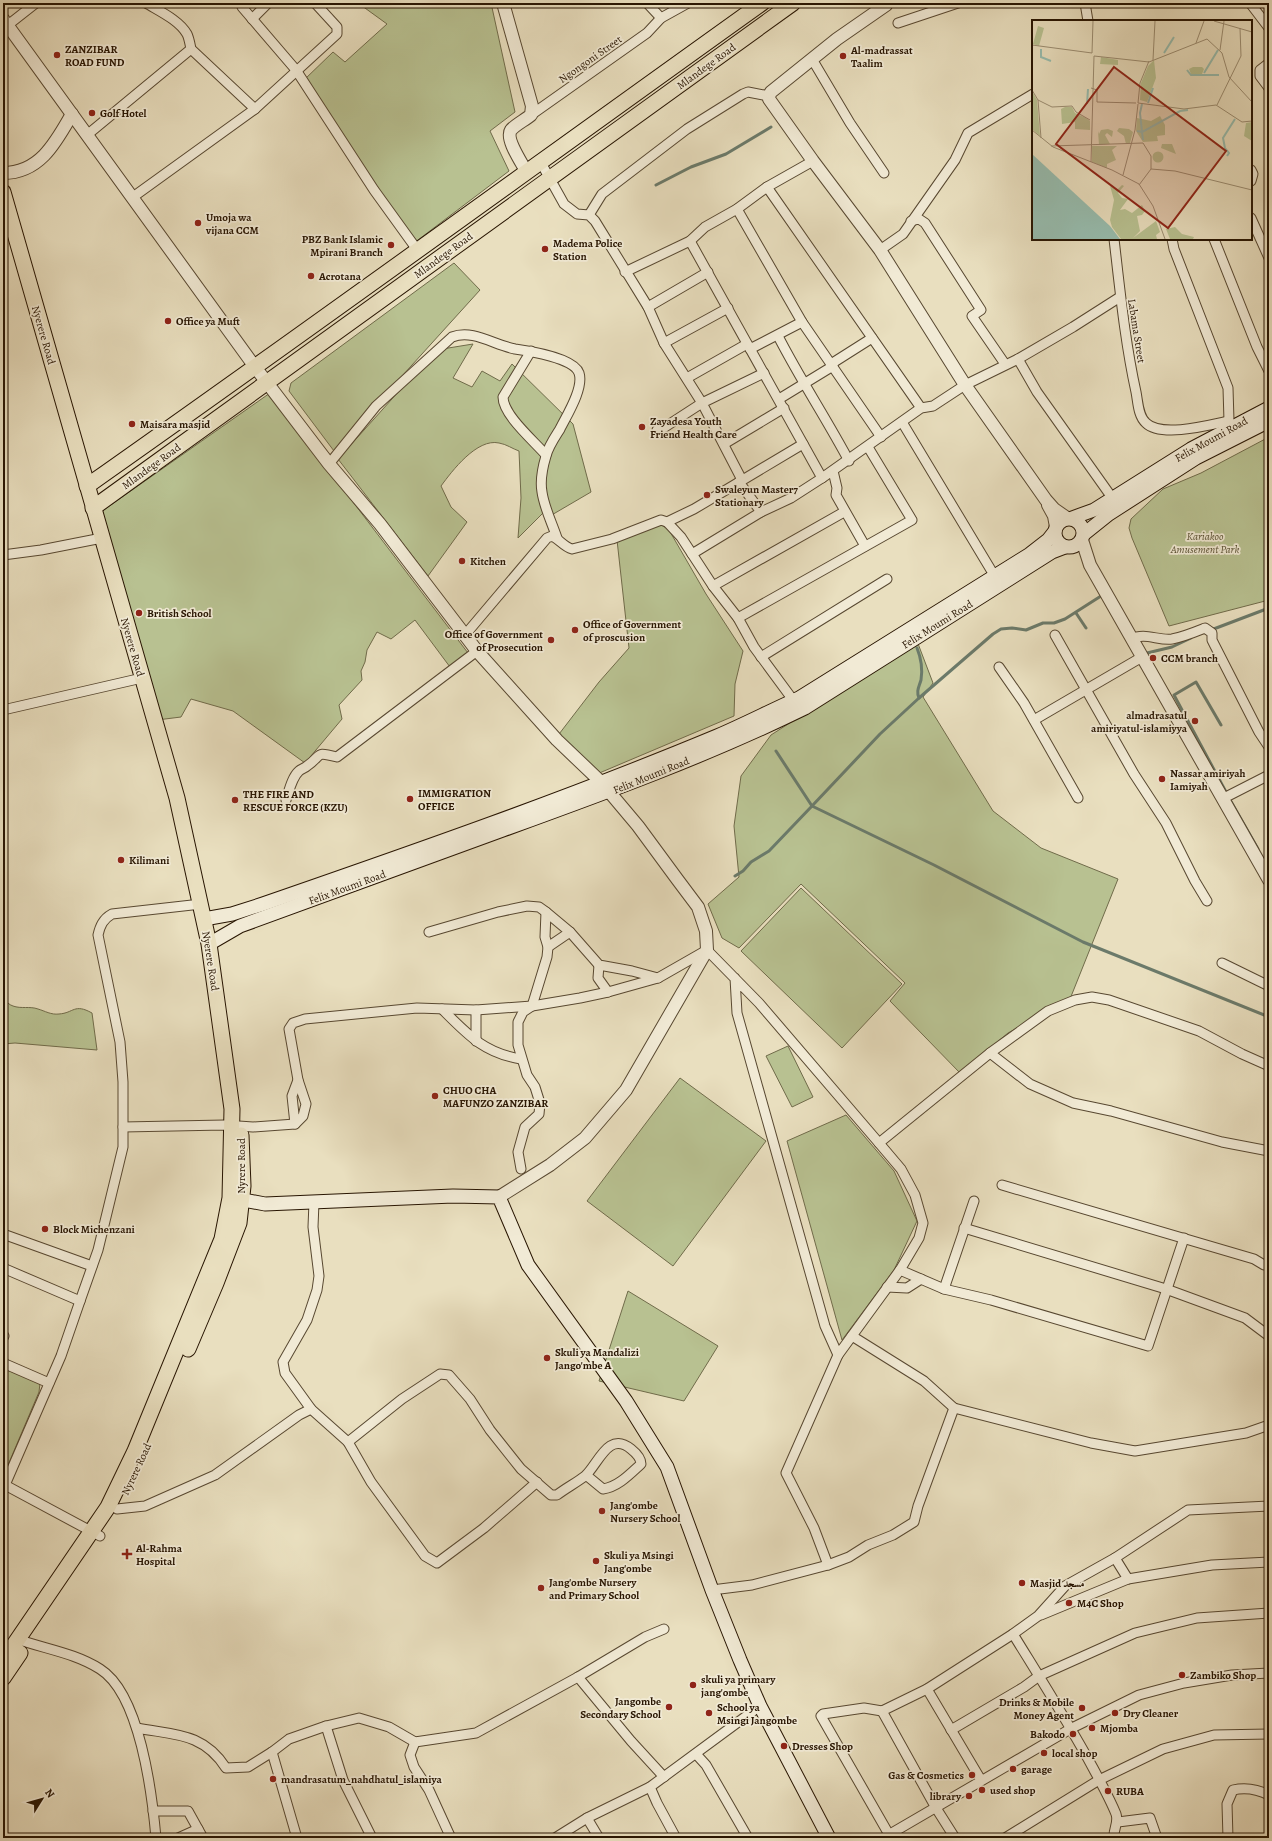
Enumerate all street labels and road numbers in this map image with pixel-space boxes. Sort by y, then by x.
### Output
street label: Ngongoni Street [556,32,625,87]
street label: Mlandege Road [674,40,739,93]
street label: Mlandege Road [411,229,476,282]
street label: Labama Street [1124,298,1149,365]
street label: Nyerere Road [28,304,59,366]
street label: Felix Moumi Road [1172,413,1250,466]
street label: Mlandege Road [119,440,184,493]
street label: Felix Moumi Road [899,597,976,652]
street label: Nyerere Road [117,616,148,678]
street label: Felix Moumi Road [611,753,692,798]
street label: Felix Moumi Road [306,867,388,908]
street label: Nyerere Road [198,930,223,992]
street label: Nyrere Road [234,1138,249,1194]
street label: Nyrere Road [118,1441,155,1498]

